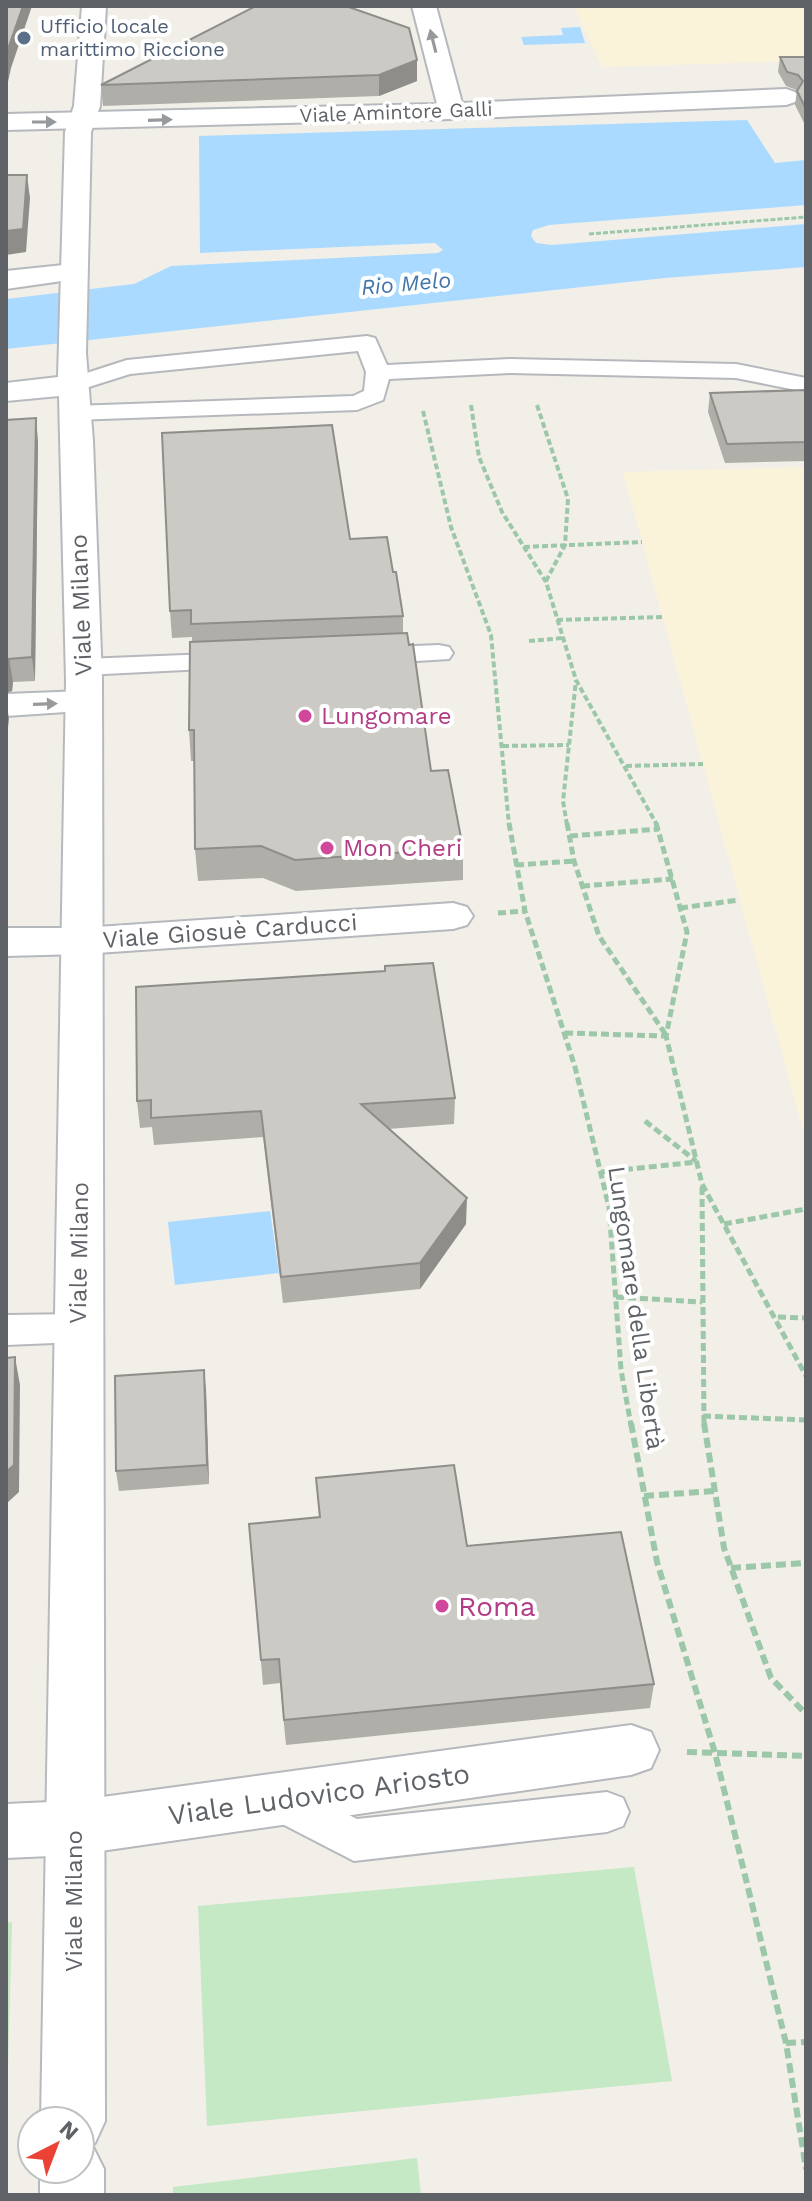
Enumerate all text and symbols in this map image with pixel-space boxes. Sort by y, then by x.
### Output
place label: Ufficio locale marittimo Riccione [40,14,225,61]
one-way arrow [426,28,438,53]
marker: Ufficio locale marittimo Riccione [15,29,33,47]
street label: Viale Amintore Galli [299,97,493,127]
one-way arrow [148,113,173,126]
one-way arrow [32,116,57,128]
water label: Rio Melo [360,267,452,300]
street label: Viale Milano [65,534,97,676]
one-way arrow [33,697,58,710]
place label: Lungomare [321,702,452,730]
marker: Lungomare [296,707,314,725]
place label: Mon Cheri [343,834,462,862]
marker: Mon Cheri [318,839,336,857]
street label: Viale Giosuè Carducci [102,908,358,954]
street label: Lungomare della Libertà [602,1164,670,1452]
street label: Viale Milano [64,1182,94,1324]
place label: Roma [458,1590,536,1623]
marker: Roma [433,1597,451,1615]
street label: Viale Ludovico Ariosto [166,1757,472,1832]
street label: Viale Milano [60,1830,88,1972]
north arrow [16,2105,96,2185]
text: N [55,2116,83,2145]

